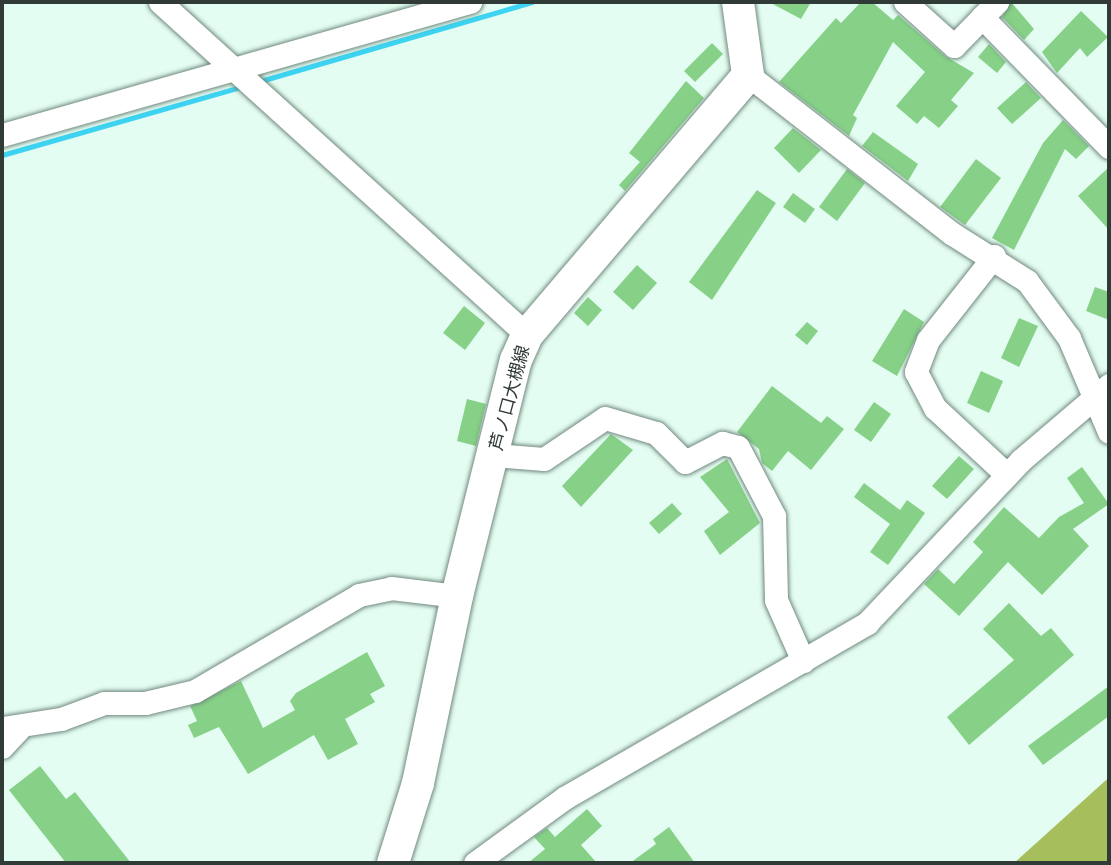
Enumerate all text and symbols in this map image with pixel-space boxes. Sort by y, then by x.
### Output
street label: 芦ノ口大槻線 [486,343,534,453]

